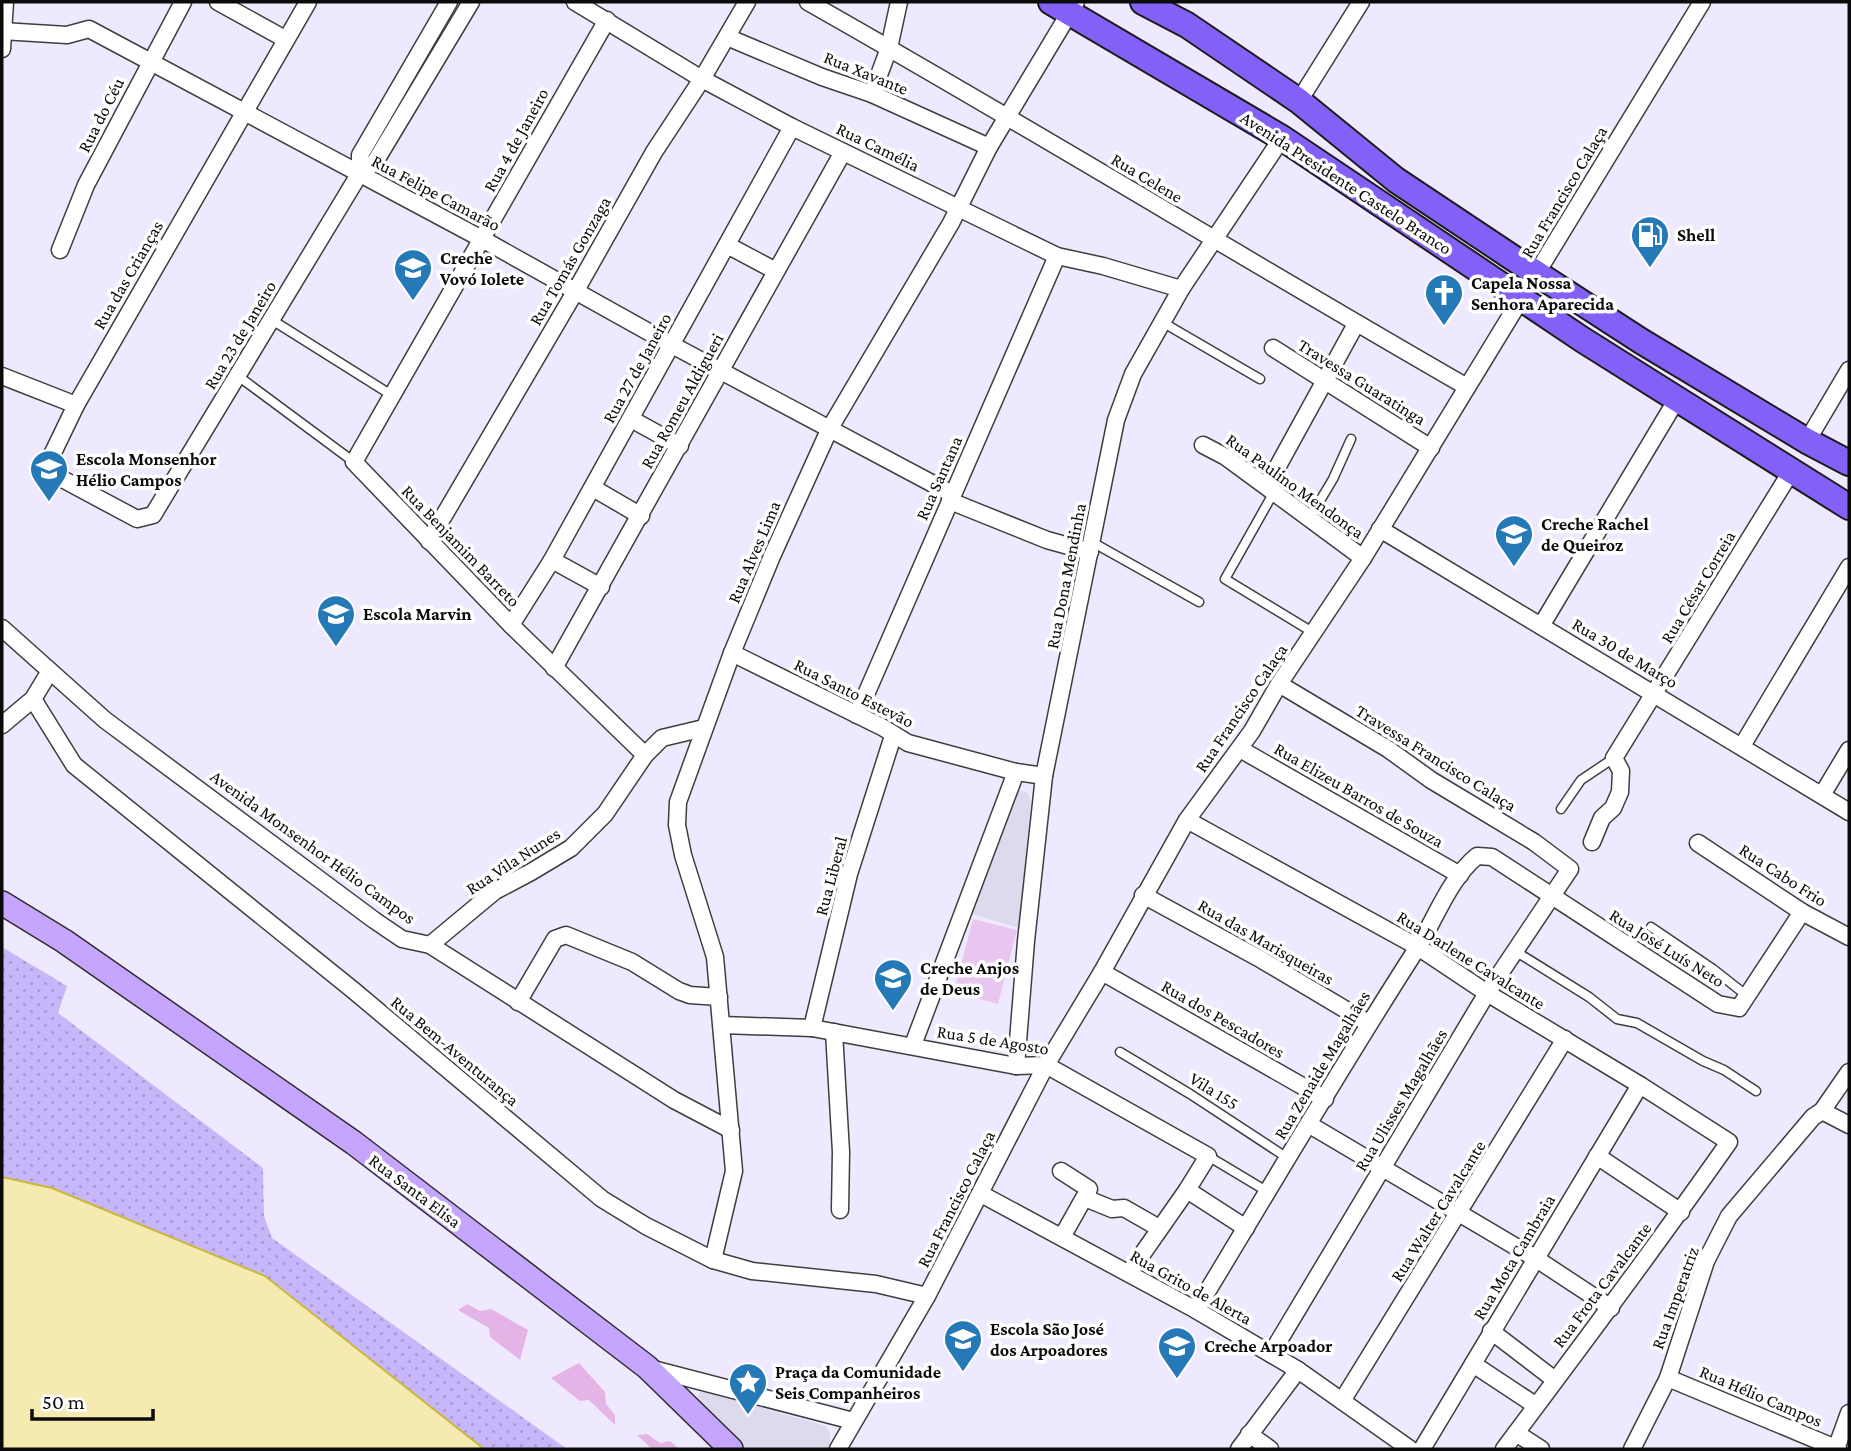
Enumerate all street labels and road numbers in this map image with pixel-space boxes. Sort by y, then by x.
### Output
street label: Rua Xavante [821,47,911,99]
street label: Rua do Céu [74,74,128,156]
street label: Rua 4 de Janeiro [479,85,553,195]
street label: Avenida Presidente Castelo Branco [1237,107,1455,259]
street label: Rua Camélia [833,118,923,176]
street label: Rua Francisco Calaça [1517,122,1611,262]
street label: Rua Celene [1108,149,1186,207]
street label: Rua Felipe Camarão [368,151,504,235]
street label: Rua Tomás Gonzaga [525,193,615,329]
street label: Rua das Crianças [89,217,167,333]
street label: Rua 23 de Janeiro [200,277,280,393]
street label: Rua 27 de Janeiro [599,309,676,426]
street label: Rua Romeu Aldigueri [637,330,728,472]
street label: Travessa Guaratinga [1294,335,1430,429]
street label: Rua Paulino Mendonça [1222,429,1368,543]
street label: Rua Santana [912,433,966,523]
street label: Rua Benjamim Barreto [397,481,524,612]
street label: Rua Alves Lima [724,498,784,606]
street label: Rua Dona Mendinha [1042,502,1090,650]
street label: Rua César Correia [1657,527,1739,647]
street label: Rua 30 de Março [1569,614,1681,692]
street label: Rua Francisco Calaça [1191,640,1291,776]
street label: Rua Santo Estevão [791,654,917,732]
street label: Travessa Francisco Calaça [1352,700,1520,816]
street label: Rua Elizeu Barros de Souza [1271,738,1447,852]
street label: Avenida Monsenhor Hélio Campos [207,766,419,928]
street label: Rua Vila Nunes [462,823,564,899]
street label: Rua Liberal [811,834,851,918]
street label: Rua Cabo Frio [1736,839,1831,911]
street label: Rua das Marisqueiras [1195,895,1337,989]
street label: Rua José Luís Neto [1606,905,1728,991]
street label: Rua Darlene Cavalcante [1393,906,1549,1014]
street label: Rua dos Pescadores [1158,976,1288,1062]
street label: Rua Zenaide Magalhães [1270,987,1374,1143]
street label: Rua Bem-Aventurança [387,992,523,1110]
street label: Rua 5 de Agosto [936,1021,1051,1059]
street label: Rua Ulisses Magalhães [1351,1025,1451,1175]
street label: Vila 155 [1186,1068,1242,1114]
street label: Rua Francisco Calaça [913,1127,999,1271]
street label: Rua Walter Cavalcante [1386,1137,1490,1285]
street label: Rua Santa Elisa [365,1150,465,1232]
street label: Rua Mota Cambraia [1469,1191,1559,1323]
street label: Rua Frota Cavalcante [1548,1218,1656,1352]
street label: Rua Imperatriz [1647,1244,1703,1352]
street label: Rua Grito de Alerta [1127,1245,1255,1329]
street label: Rua Hélio Campos [1697,1361,1825,1431]

